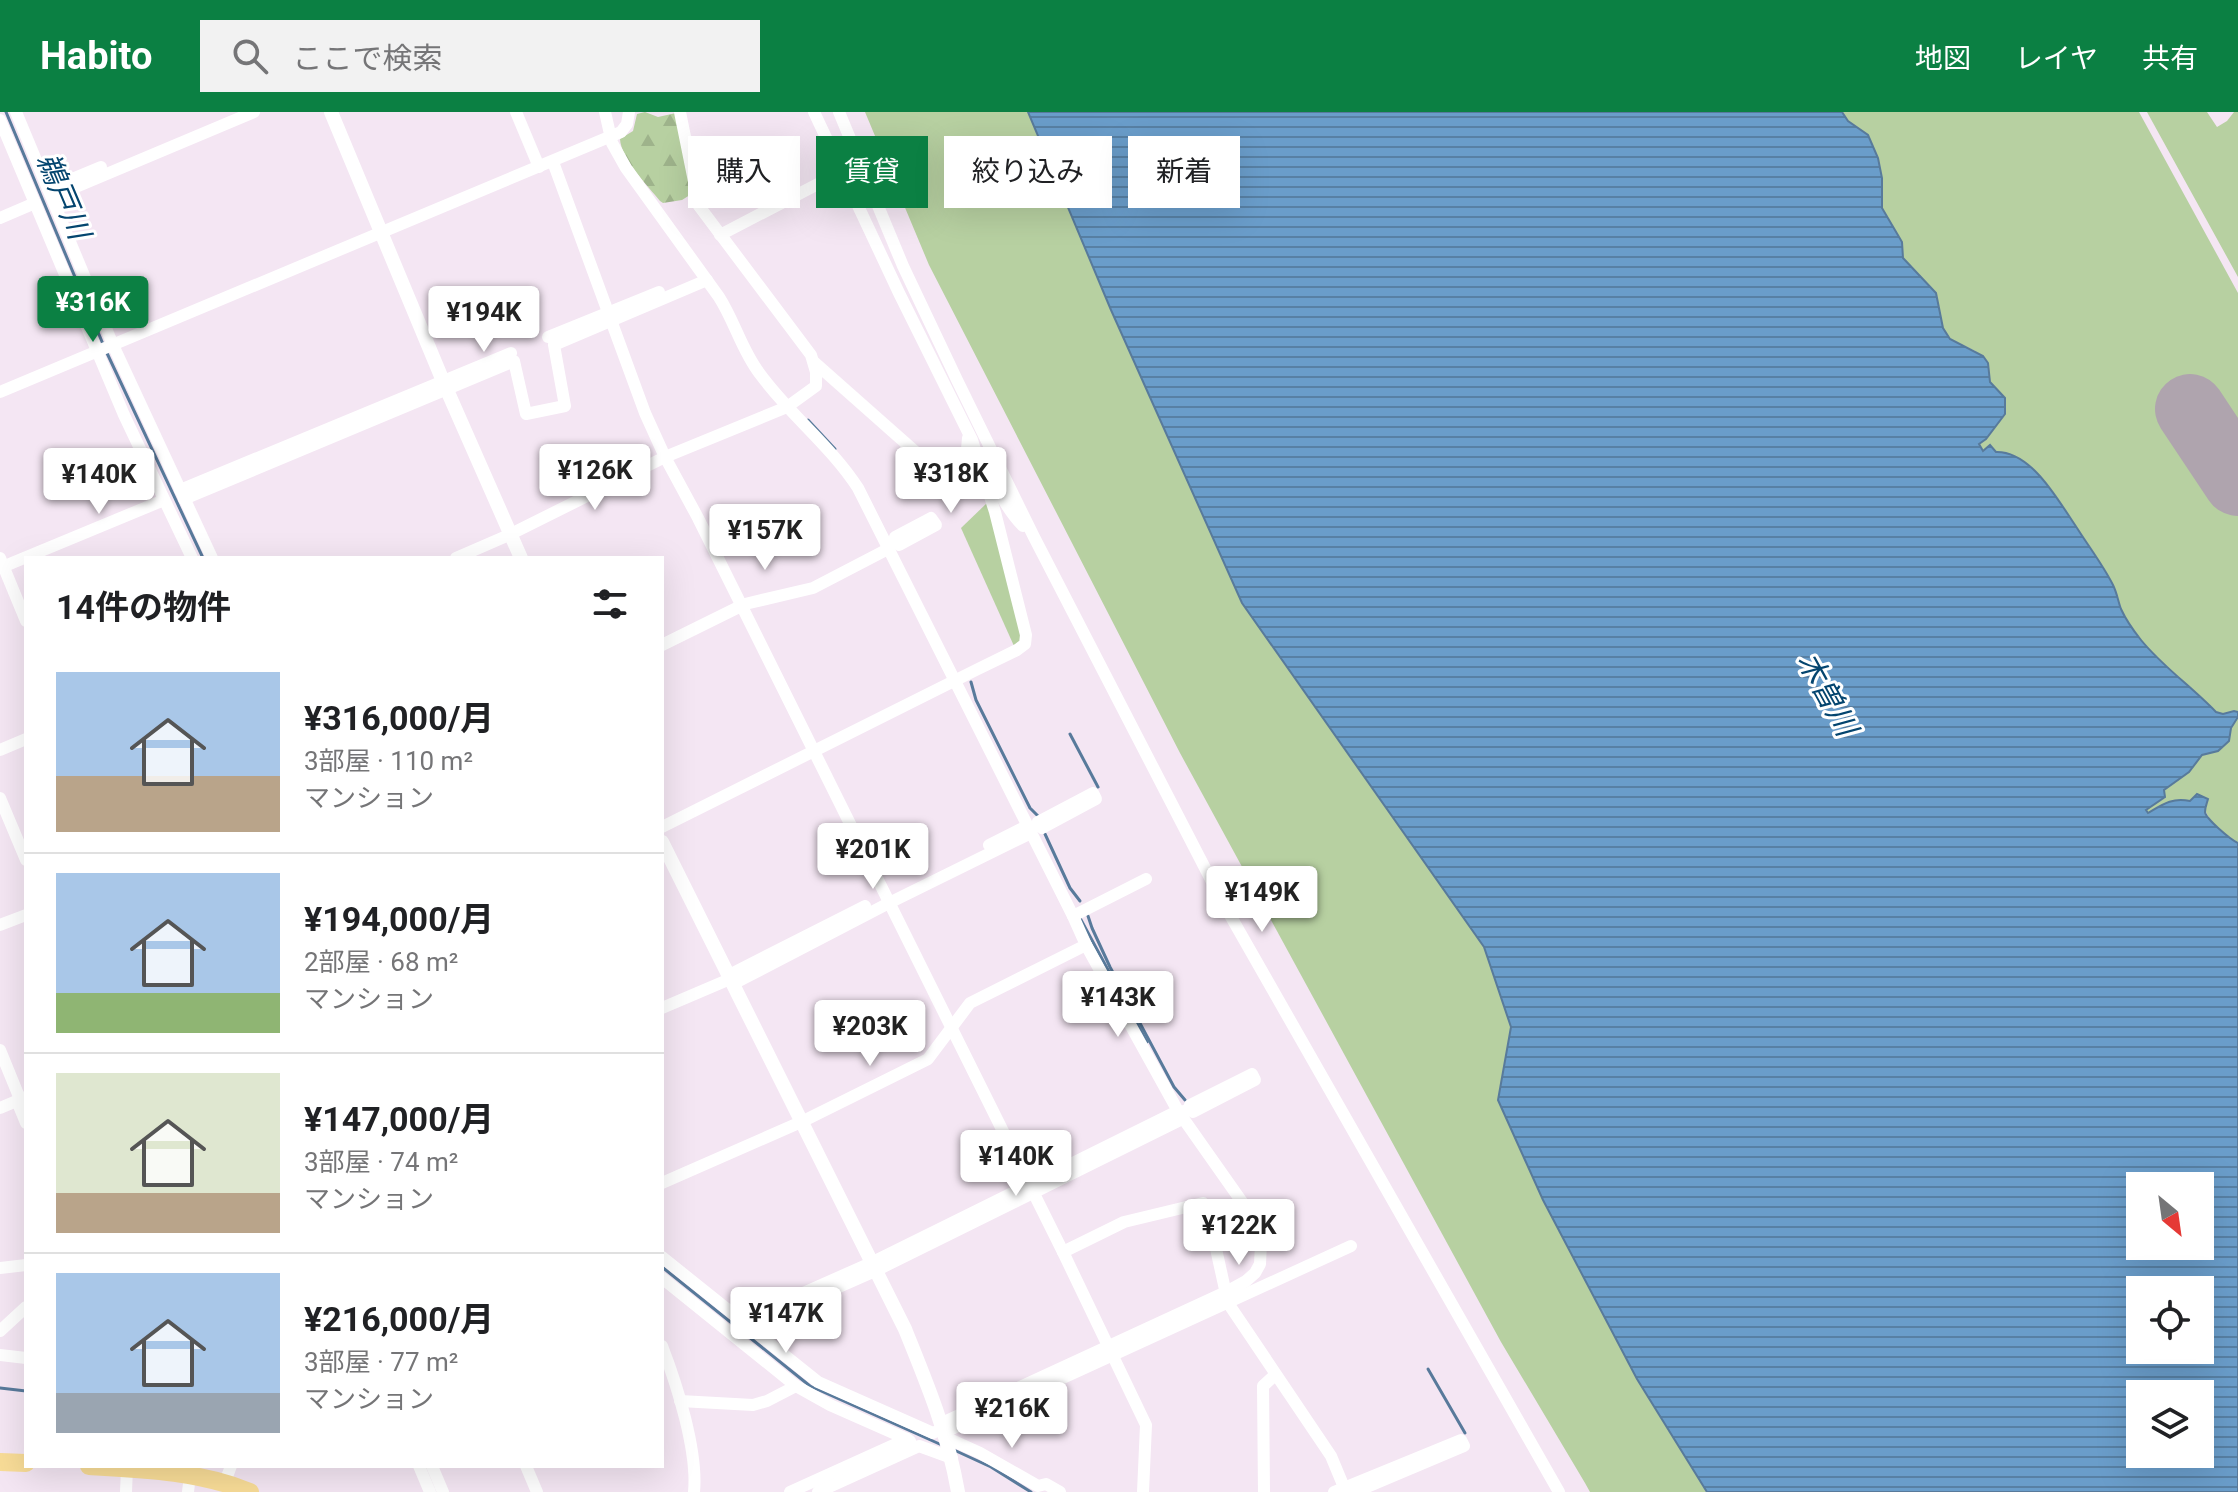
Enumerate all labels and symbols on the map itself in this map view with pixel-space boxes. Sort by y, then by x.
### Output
water label: 鵜戸川 [30,148,98,247]
pin: ¥316K [37,276,149,344]
pin: ¥194K [428,286,540,354]
pin: ¥126K [539,444,651,512]
pin: ¥318K [895,447,1007,515]
pin: ¥140K [43,448,155,516]
pin: ¥157K [709,504,821,572]
water label: 木曽川 [1790,646,1866,744]
pin: ¥201K [817,823,929,891]
pin: ¥149K [1206,866,1318,934]
pin: ¥143K [1062,971,1174,1039]
pin: ¥203K [814,1000,926,1068]
pin: ¥140K [960,1130,1072,1198]
north arrow [2126,1172,2214,1260]
pin: ¥122K [1183,1199,1295,1267]
pin: ¥147K [730,1287,842,1355]
pin: ¥216K [956,1382,1068,1450]

